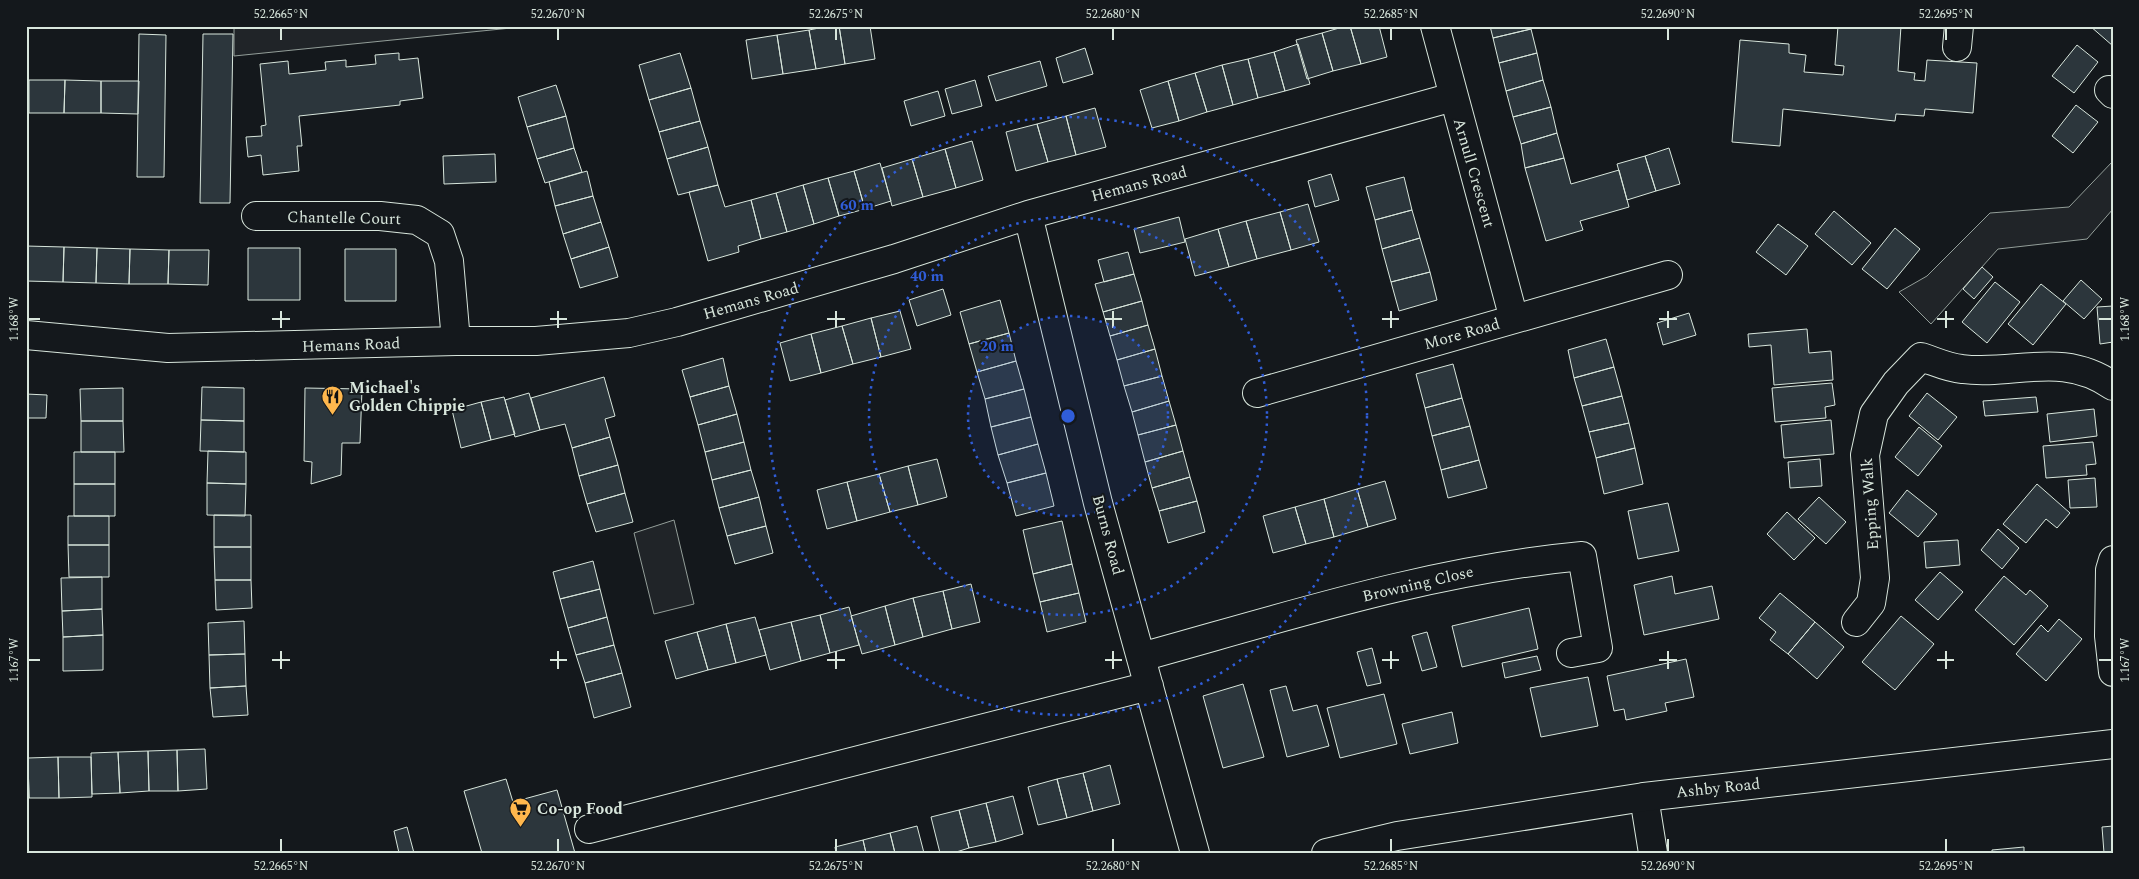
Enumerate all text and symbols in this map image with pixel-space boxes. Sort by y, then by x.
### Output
text: 52.2665°N [254,5,308,24]
text: 52.2670°N [531,5,585,24]
text: 52.2675°N [809,5,863,24]
text: 52.2680°N [1086,5,1140,24]
text: 52.2685°N [1364,5,1418,24]
text: 52.2690°N [1641,5,1695,24]
text: 52.2695°N [1919,5,1973,24]
street label: Arnull Crescent [1447,115,1501,231]
street label: Hemans Road [1088,160,1190,208]
text: 60 m [840,194,875,217]
street label: Chantelle Court [287,205,401,231]
text: 40 m [910,265,945,288]
street label: Hemans Road [700,276,802,326]
text: 1.168°W [5,296,24,341]
text: 1.168°W [2116,296,2135,341]
street label: More Road [1421,312,1503,356]
street label: Hemans Road [301,331,401,359]
text: 20 m [980,335,1015,358]
place label: Michael's Golden Chippie [349,376,465,418]
restaurant icon: Michael's Golden Chippie [321,385,345,416]
centre of rings [1059,407,1077,425]
street label: Epping Walk [1855,457,1885,551]
street label: Burns Road [1086,492,1130,578]
street label: Browning Close [1360,560,1476,608]
text: 1.167°W [5,637,24,682]
text: 1.167°W [2116,637,2135,682]
street label: Ashby Road [1675,772,1761,804]
supermarket icon: Co-op Food [509,797,533,828]
place label: Co-op Food [537,797,623,821]
text: 52.2665°N [254,857,308,876]
text: 52.2670°N [531,857,585,876]
text: 52.2675°N [809,857,863,876]
text: 52.2680°N [1086,857,1140,876]
text: 52.2685°N [1364,857,1418,876]
text: 52.2690°N [1641,857,1695,876]
text: 52.2695°N [1919,857,1973,876]

